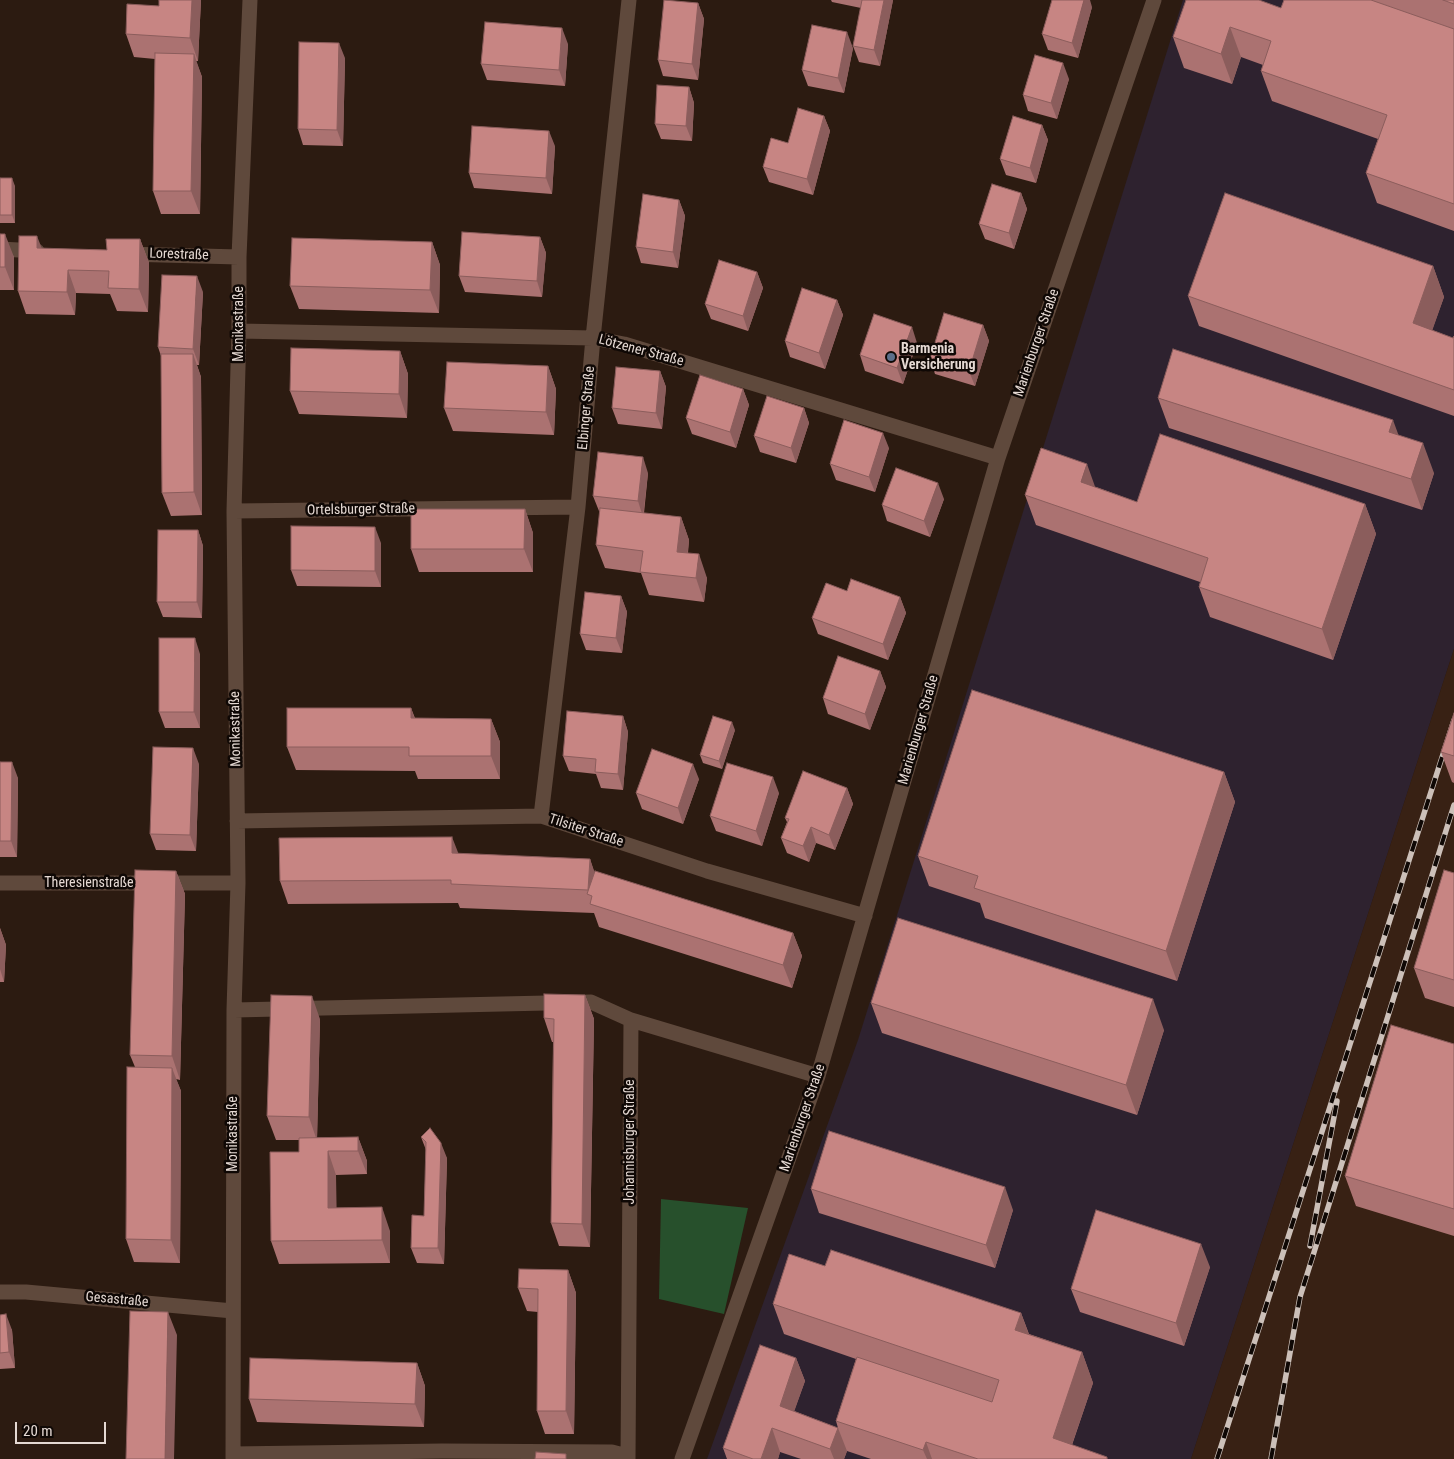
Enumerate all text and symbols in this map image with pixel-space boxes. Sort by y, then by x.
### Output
street label: Lorestraße [149,246,209,264]
street label: Monikastraße [231,286,247,362]
street label: Marienburger Straße [1011,287,1063,399]
street label: Lötzener Straße [597,332,685,370]
place label: Barmenia Versicherung [901,341,975,374]
marker: Barmenia Versicherung [885,351,897,363]
street label: Elbinger Straße [575,365,599,451]
street label: Ortelsburger Straße [307,501,415,519]
street label: Marienburger Straße [895,673,943,787]
street label: Monikastraße [227,691,245,767]
street label: Tilsiter Straße [547,811,625,851]
street label: Theresienstraße [44,875,134,891]
street label: Marienburger Straße [777,1062,829,1174]
street label: Johannisburger Straße [622,1079,638,1205]
street label: Monikastraße [225,1096,241,1172]
street label: Gesastraße [85,1289,149,1311]
scale bar [18,1412,109,1444]
text: 20 m [23,1422,53,1440]

